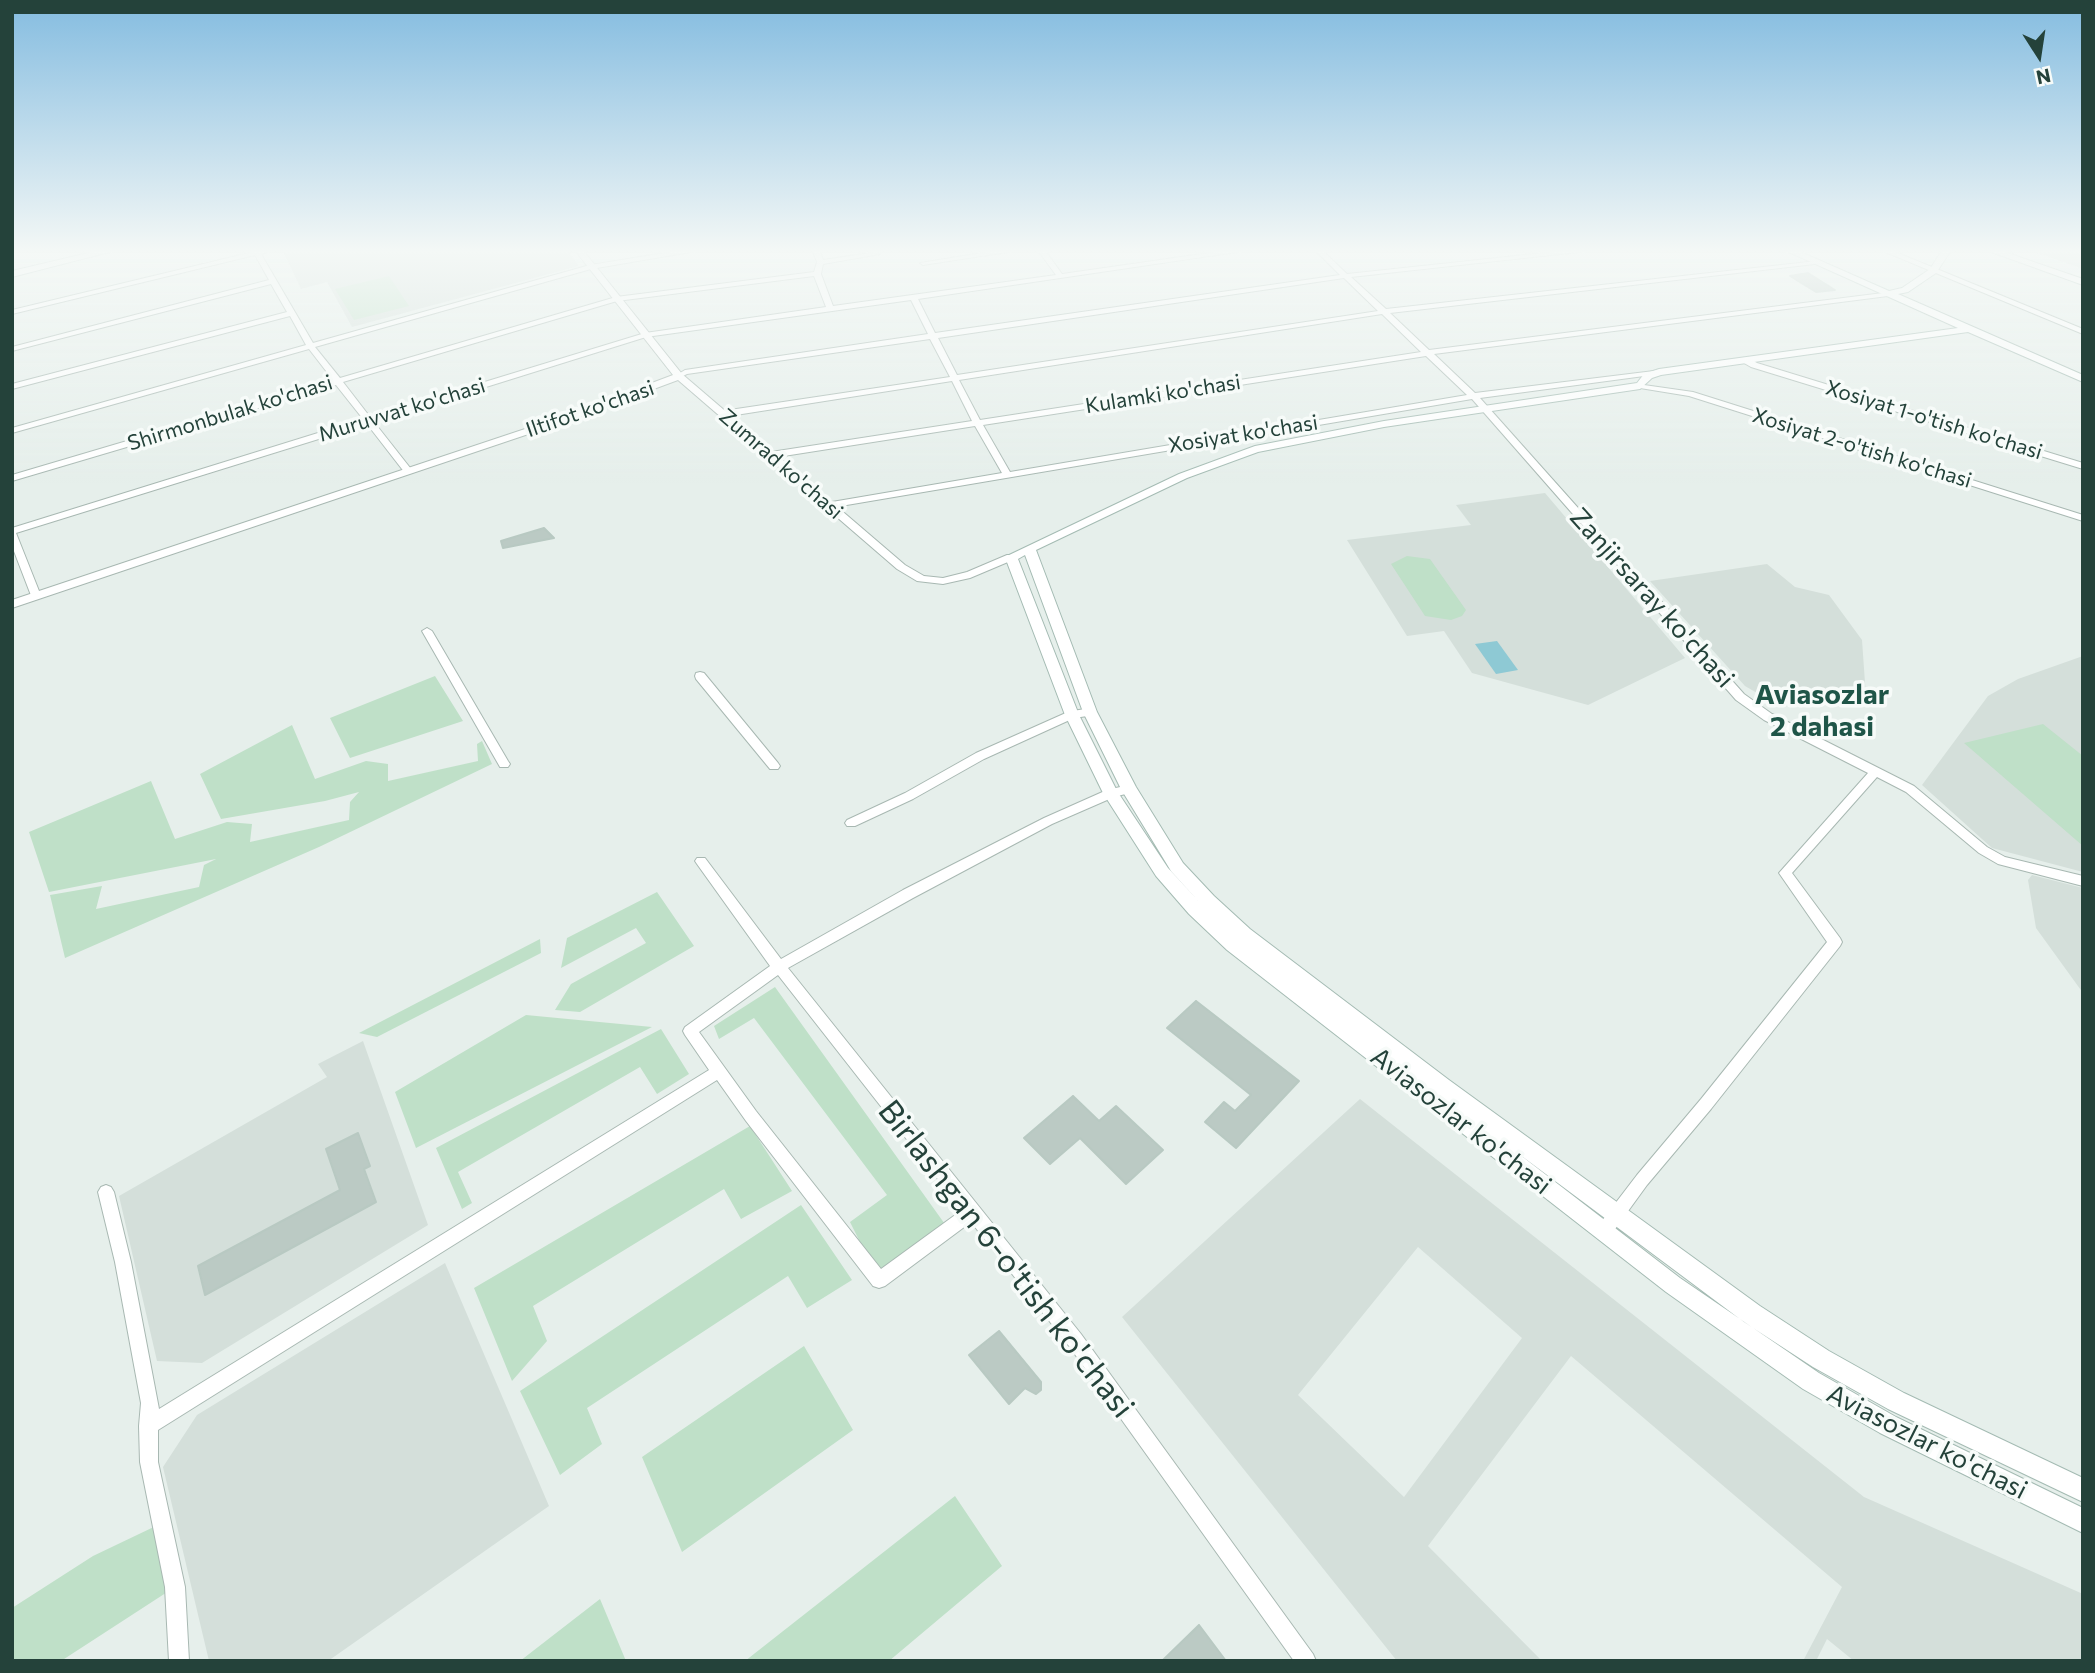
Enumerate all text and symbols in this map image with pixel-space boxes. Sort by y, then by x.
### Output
north arrow [2004,21,2074,91]
text: N [2034,64,2053,90]
street label: Kulamki ko'chasi [1083,369,1243,419]
street label: Shirmonbulak ko'chasi [124,370,336,456]
street label: Muruvvat ko'chasi [316,373,488,447]
street label: Iltifot ko'chasi [523,375,657,443]
street label: Xosiyat 1-o'tish ko'chasi [1823,375,2045,465]
street label: Zumrad ko'chasi [714,403,848,525]
street label: Xosiyat 2-o'tish ko'chasi [1749,403,1975,493]
street label: Xosiyat ko'chasi [1166,410,1320,458]
street label: Zanjirsaray ko'chasi [1563,502,1741,694]
district label: Aviasozlar 2 dahasi [1755,678,1889,744]
street label: Aviasozlar ko'chasi [1365,1041,1557,1201]
street label: Birlashgan 6-o'tish ko'chasi [870,1093,1142,1425]
street label: Aviasozlar ko'chasi [1822,1378,2032,1506]

